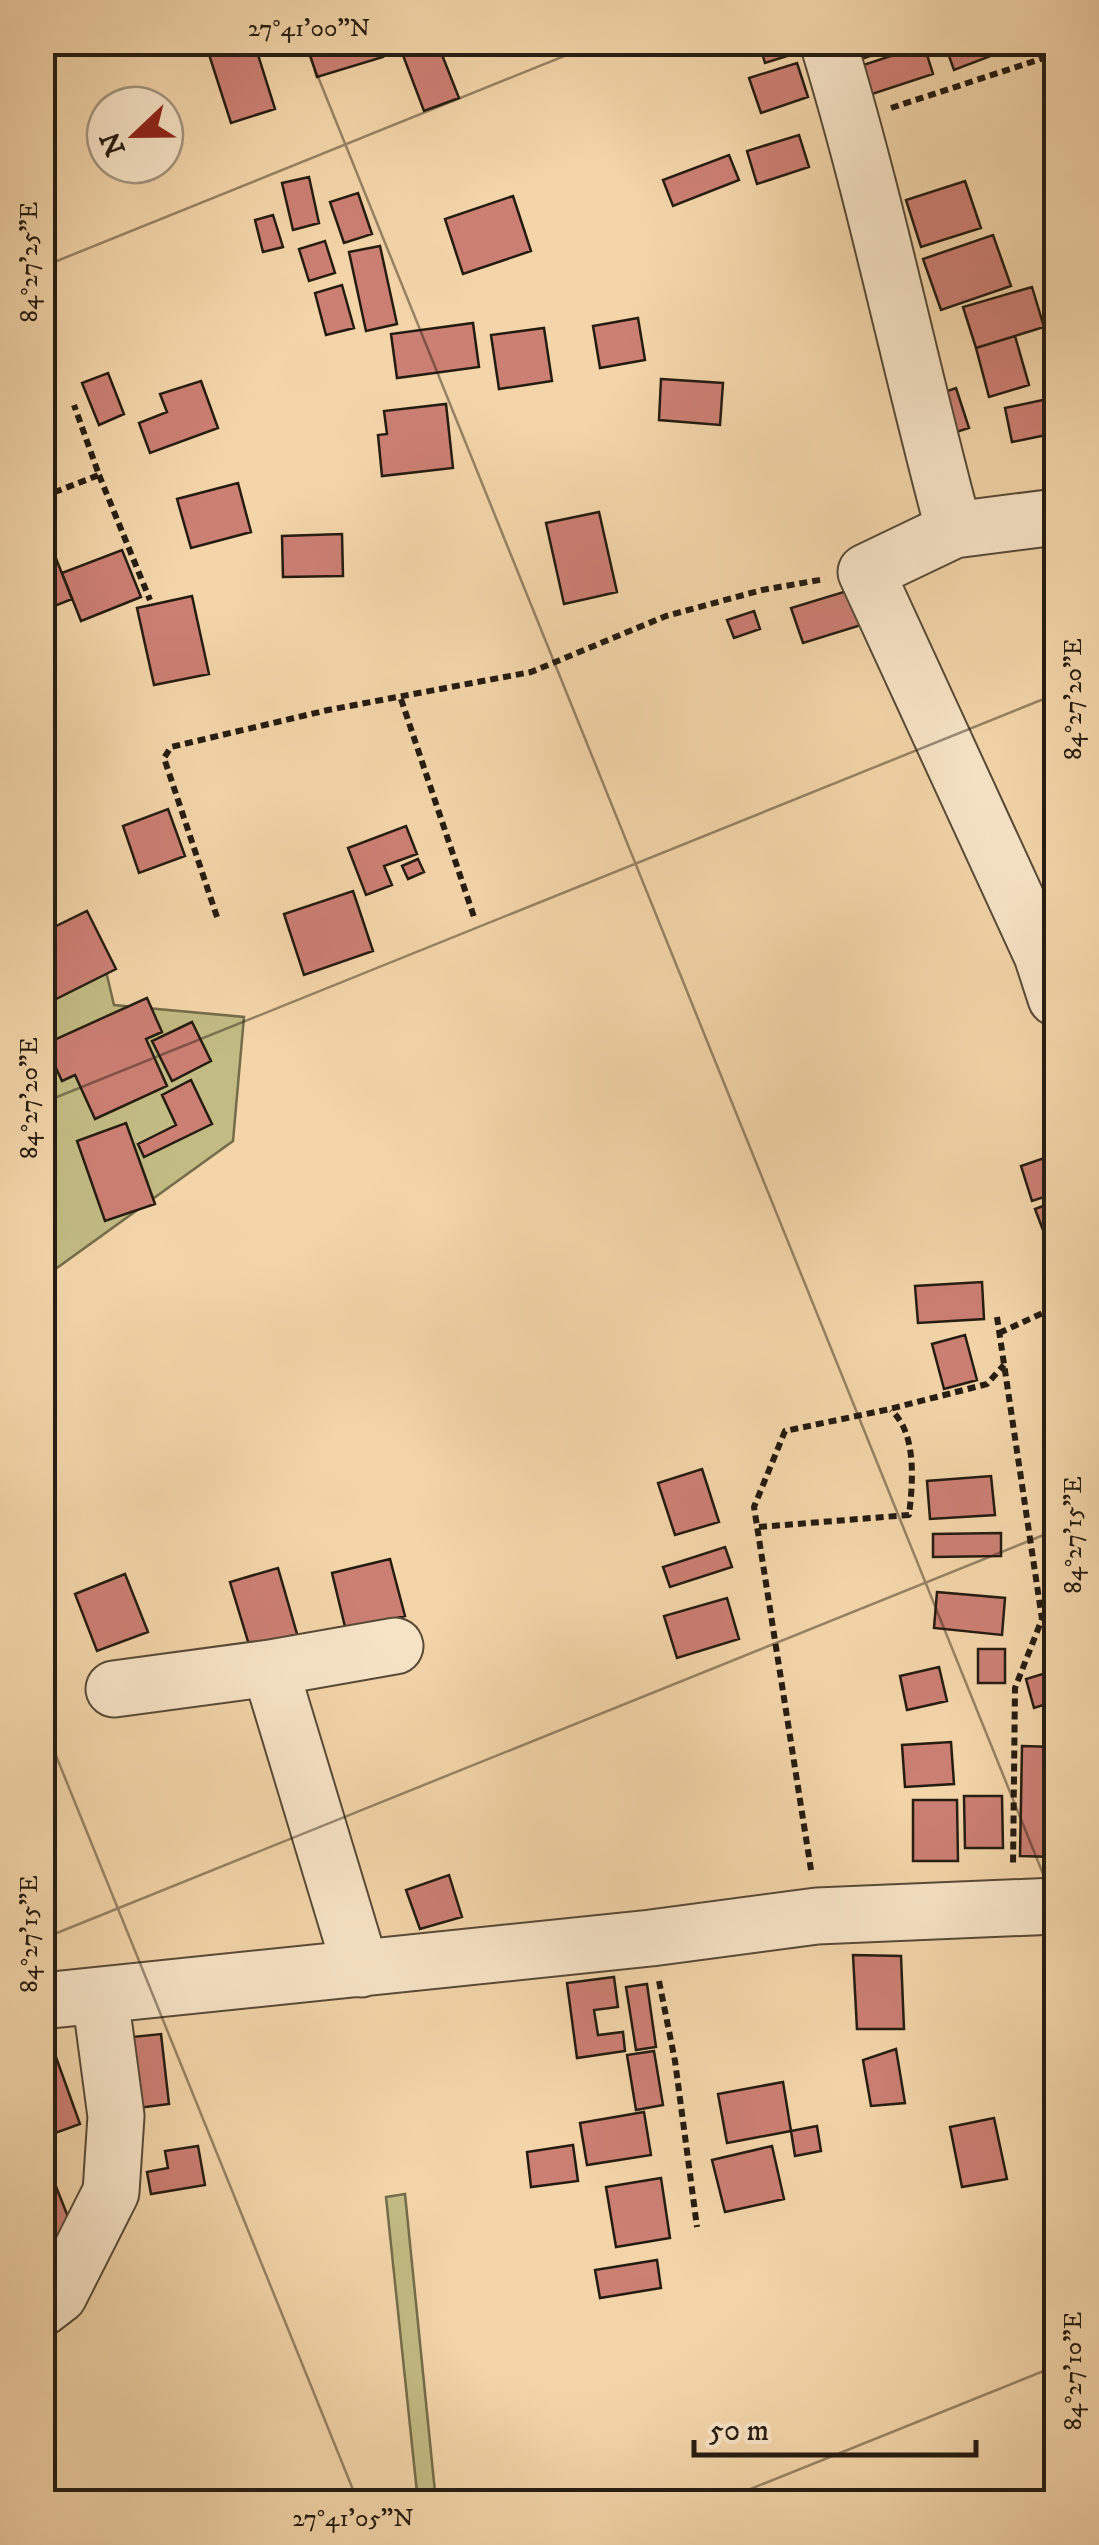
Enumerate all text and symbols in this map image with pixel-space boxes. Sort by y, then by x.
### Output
text: 27°41'00"N [248,13,370,44]
north arrow [85,85,185,185]
text: N [93,127,134,161]
text: 84°27'25"E [14,202,45,322]
text: 84°27'20"E [1058,638,1089,760]
text: 84°27'20"E [14,1037,45,1159]
text: 84°27'15"E [1058,1476,1089,1594]
text: 84°27'15"E [14,1875,45,1993]
text: 84°27'10"E [1058,2312,1089,2430]
scale bar [694,2395,976,2457]
text: 50 m [709,2413,769,2450]
text: 27°41'05"N [292,2503,414,2534]

